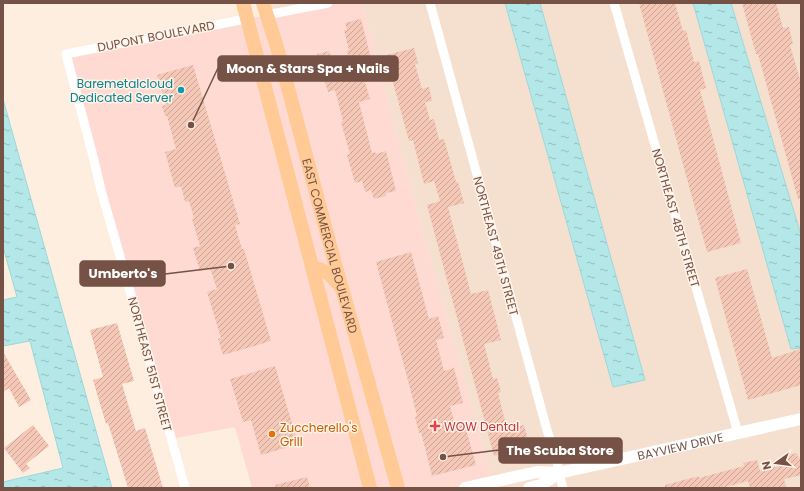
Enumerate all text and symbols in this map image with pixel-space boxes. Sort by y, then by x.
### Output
street label: DUPONT BOULEVARD [96,16,216,56]
callout: Moon & Stars Spa + Nails [218,56,398,81]
text: Moon & Stars Spa + Nails [226,59,390,78]
place label: Baremetalcloud Dedicated Server [70,75,174,106]
marker: Baremetalcloud Dedicated Server [176,85,186,95]
street label: NORTHEAST 48TH STREET [648,147,704,290]
street label: EAST COMMERCIAL BOULEVARD [299,156,363,335]
street label: NORTHEAST 49TH STREET [469,174,523,318]
callout: Umberto's [80,261,165,286]
text: Umberto's [88,264,158,283]
street label: NORTHEAST 51ST STREET [124,295,176,434]
place label: WOW Dental [444,418,519,435]
place label: Zuccherello's Grill [280,419,358,450]
marker: WOW Dental [429,420,441,432]
street label: BAYVIEW DRIVE [636,428,725,464]
marker: Zuccherello's Grill [267,429,277,439]
callout: The Scuba Store [499,438,622,463]
text: The Scuba Store [506,441,614,460]
north arrow [756,443,796,483]
text: N [758,459,775,471]

